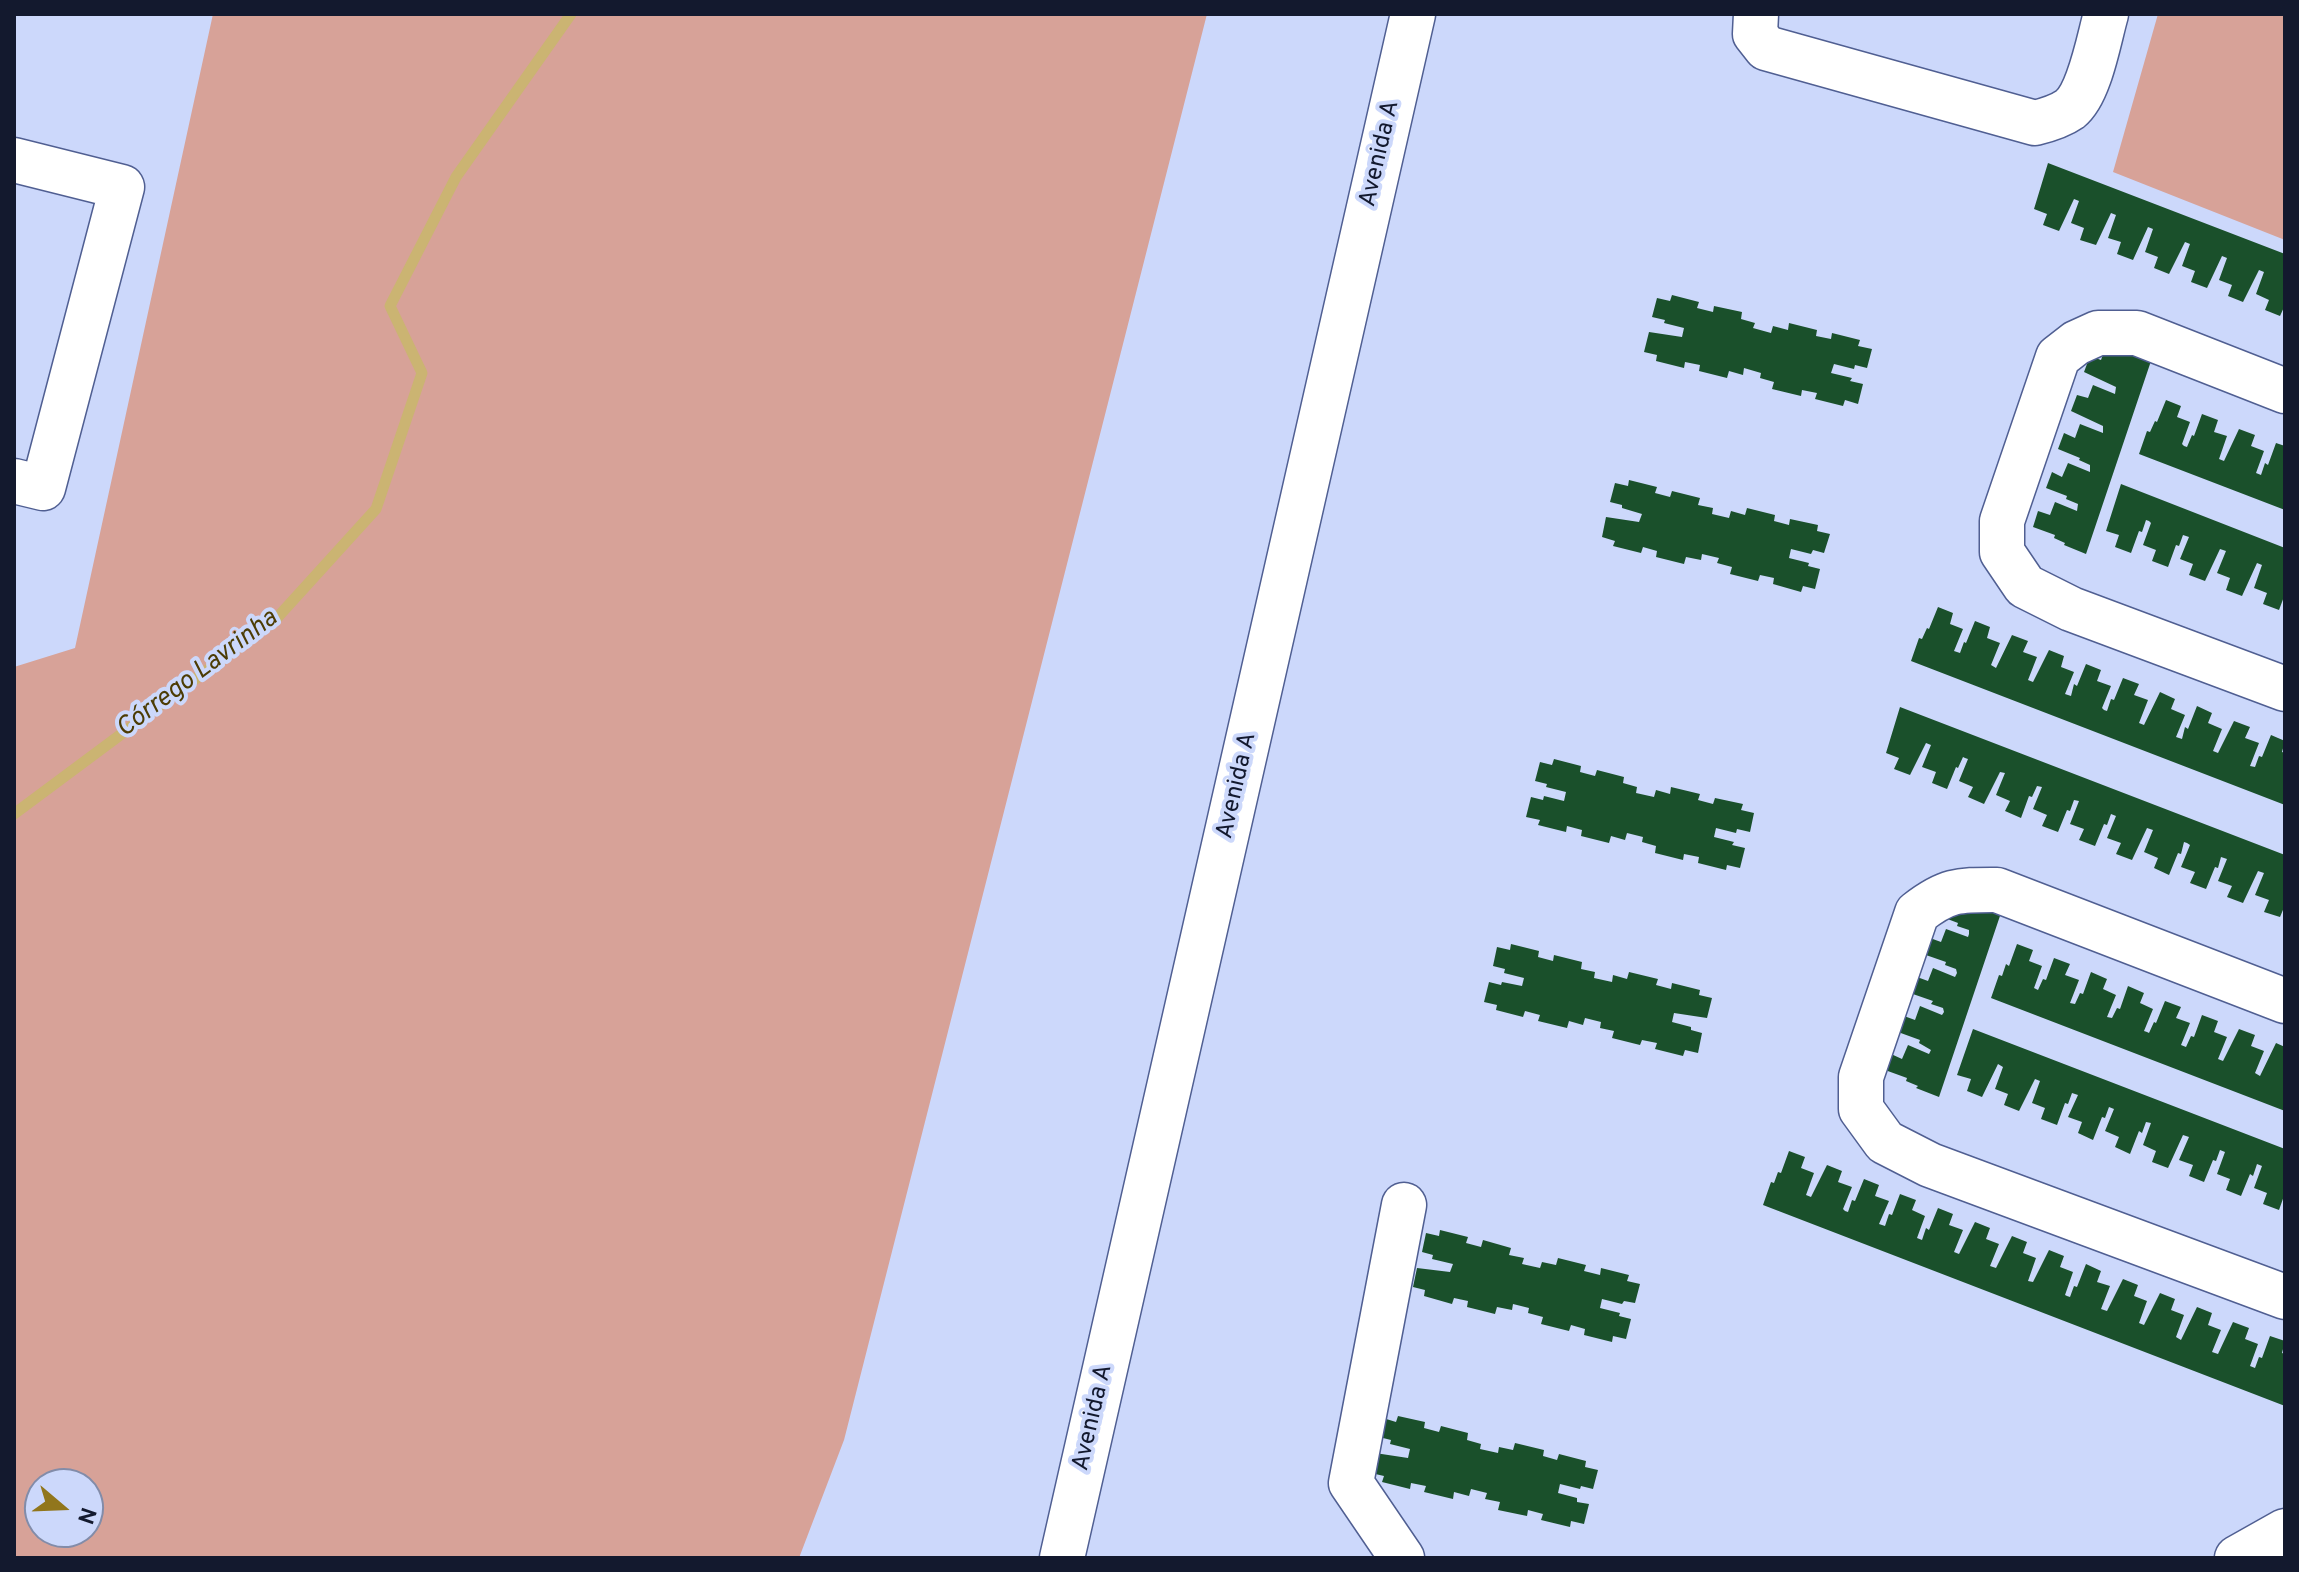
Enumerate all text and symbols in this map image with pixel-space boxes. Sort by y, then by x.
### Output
street label: Avenida A [1355,98,1407,210]
water label: Córrego Lavrinha [111,604,285,746]
street label: Avenida A [1212,730,1264,842]
street label: Avenida A [1068,1362,1120,1474]
north arrow [24,1468,104,1548]
text: N [70,1503,101,1527]

